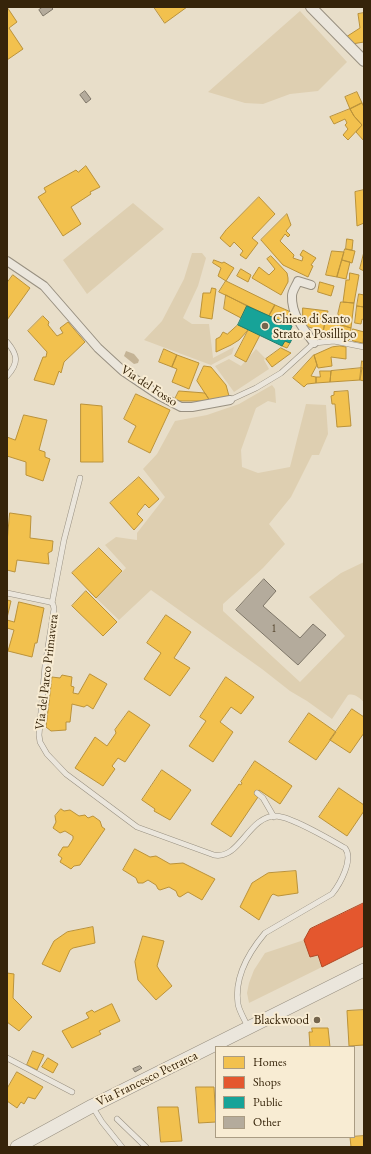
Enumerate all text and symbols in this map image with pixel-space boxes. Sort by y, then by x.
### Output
place label: Chiesa di Santo Strato a Posillipo [273,311,357,342]
marker: Chiesa di Santo Strato a Posillipo [260,321,270,331]
street label: Via del Fosso [118,362,180,410]
street label: Via del Parco Primavera [32,613,62,731]
house number: 1 [271,622,277,636]
place label: Blackwood [254,1012,309,1028]
marker: Blackwood [312,1015,322,1025]
legend [215,1046,355,1138]
street label: Via Francesco Petrarca [94,1048,200,1110]
text: Homes [253,1054,287,1070]
text: Shops [253,1074,281,1090]
text: Public [253,1094,283,1110]
text: Other [253,1114,281,1130]

